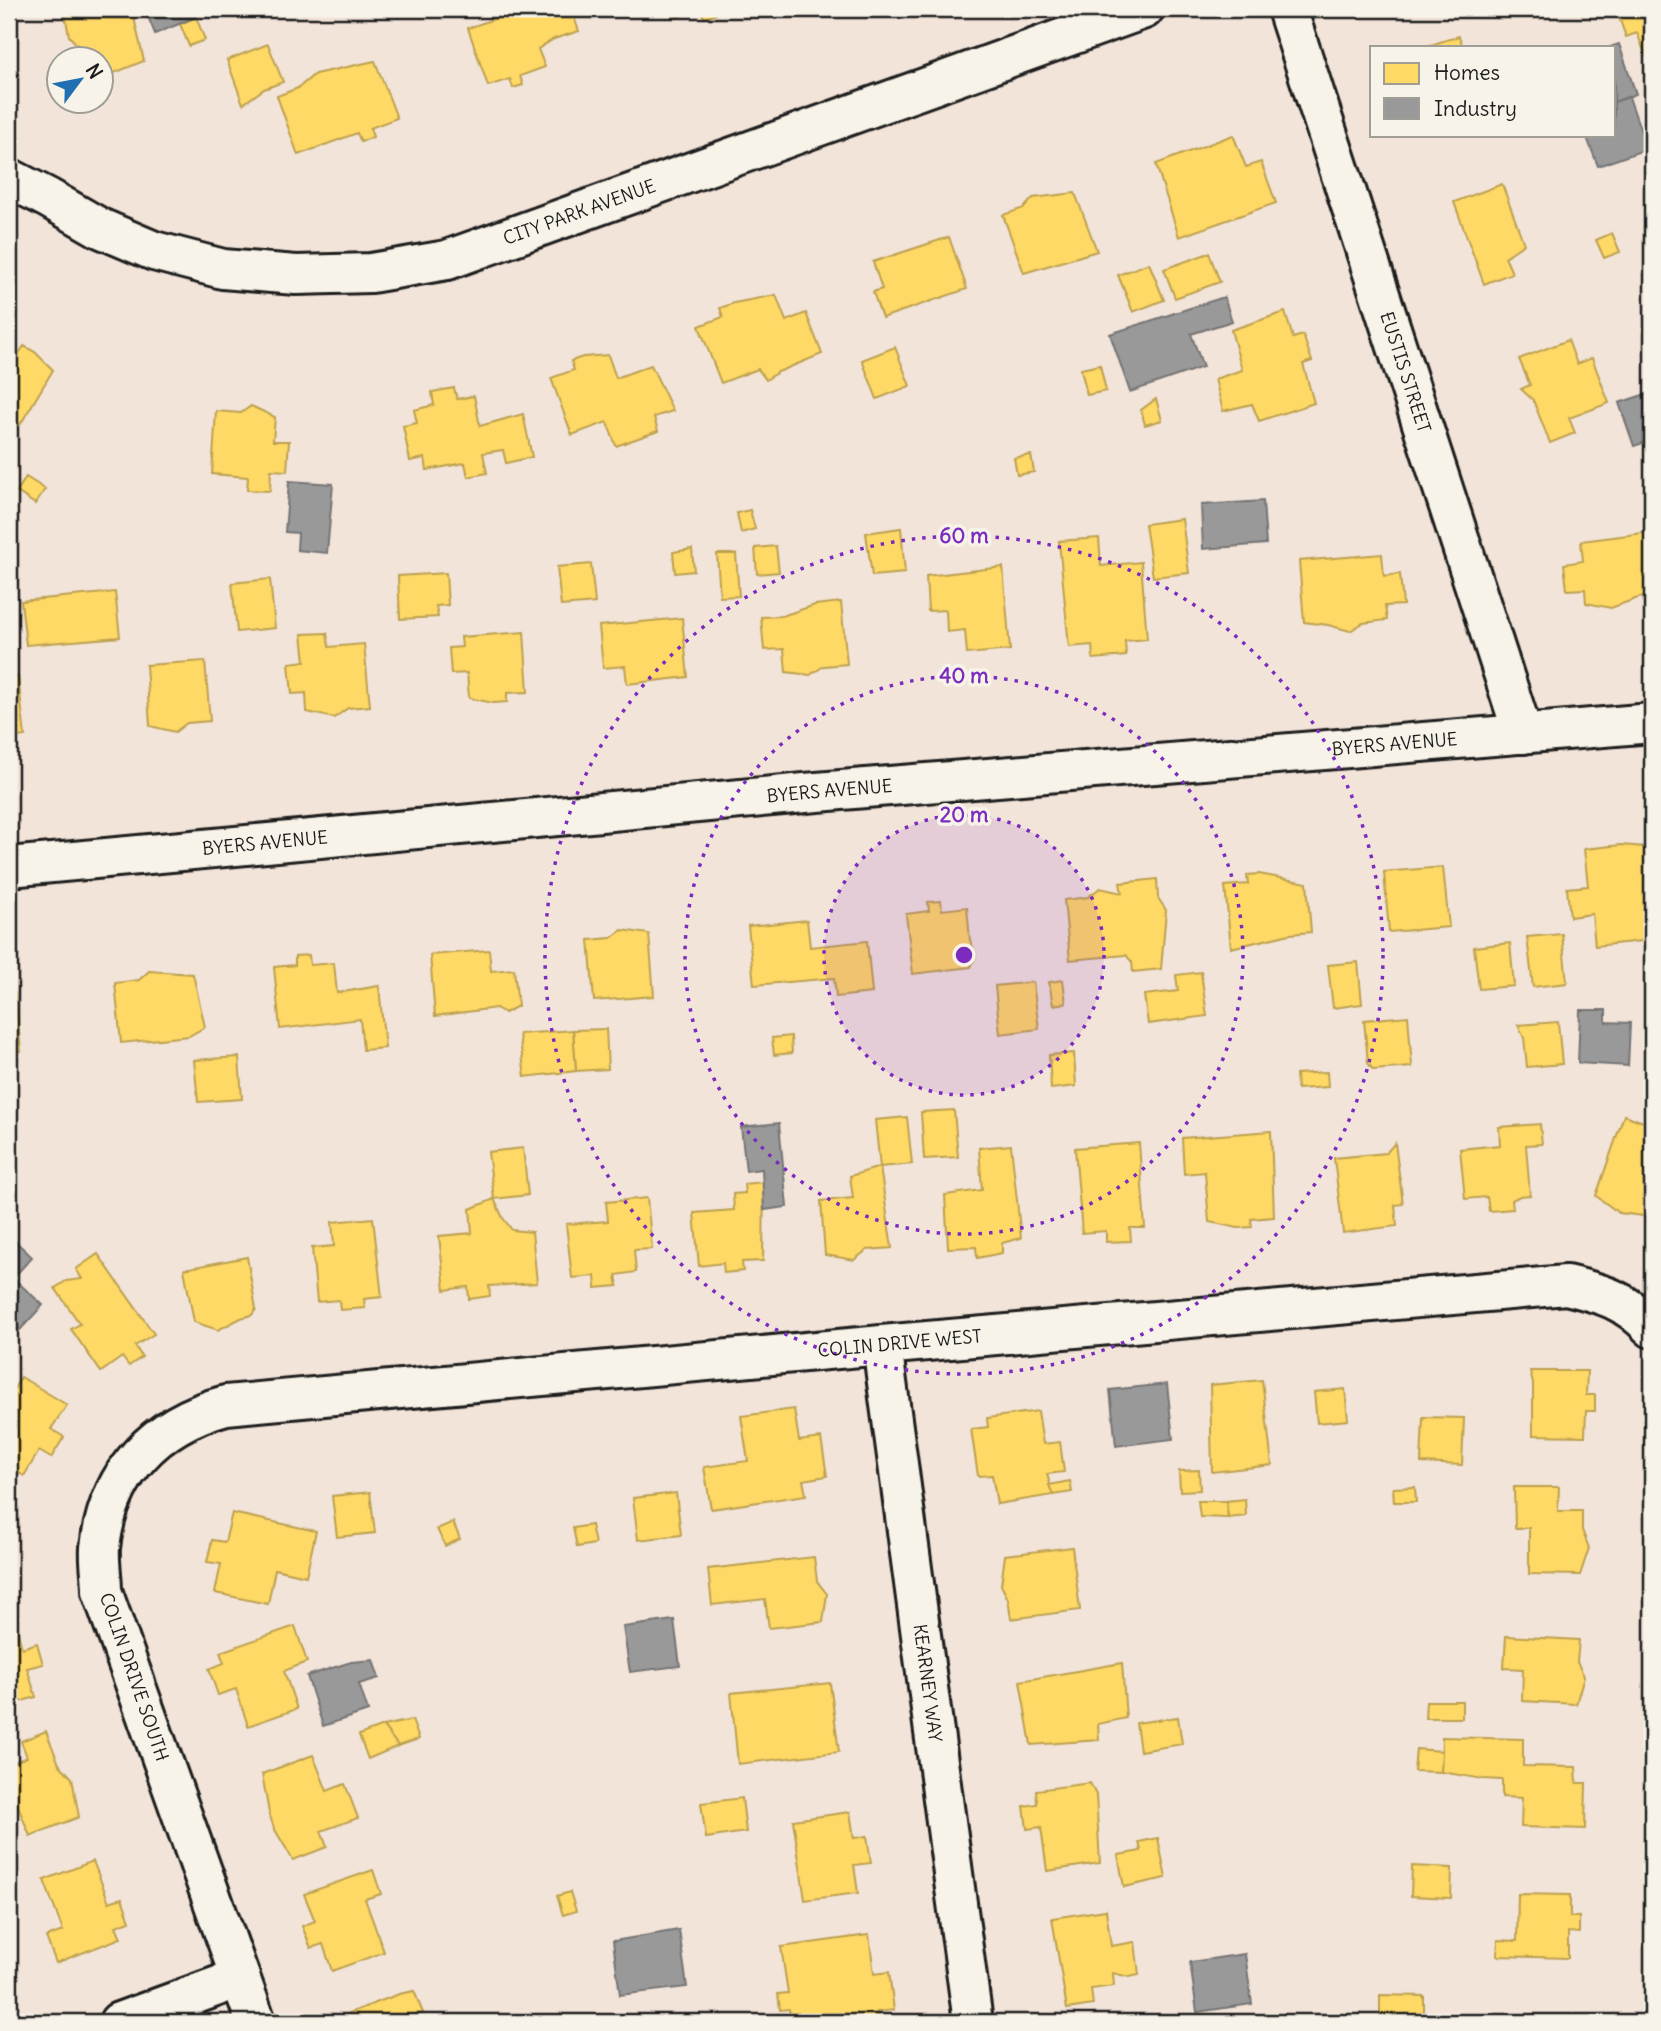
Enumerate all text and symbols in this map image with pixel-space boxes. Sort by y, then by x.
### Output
north arrow [46,46,116,116]
legend [1370,46,1616,136]
text: N [81,59,108,83]
text: Homes [1434,59,1500,86]
text: Industry [1434,95,1517,122]
street label: CITY PARK AVENUE [500,174,659,250]
street label: EUSTIS STREET [1375,309,1436,435]
text: 60 m [939,522,989,549]
text: 40 m [939,662,989,689]
street label: BYERS AVENUE [1331,727,1458,760]
street label: BYERS AVENUE [766,774,893,808]
text: 20 m [940,801,989,828]
street label: BYERS AVENUE [201,825,329,860]
centre of rings [952,943,976,967]
street label: COLIN DRIVE WEST [817,1324,982,1362]
street label: COLIN DRIVE SOUTH [95,1590,174,1764]
street label: KEARNEY WAY [909,1623,947,1743]

